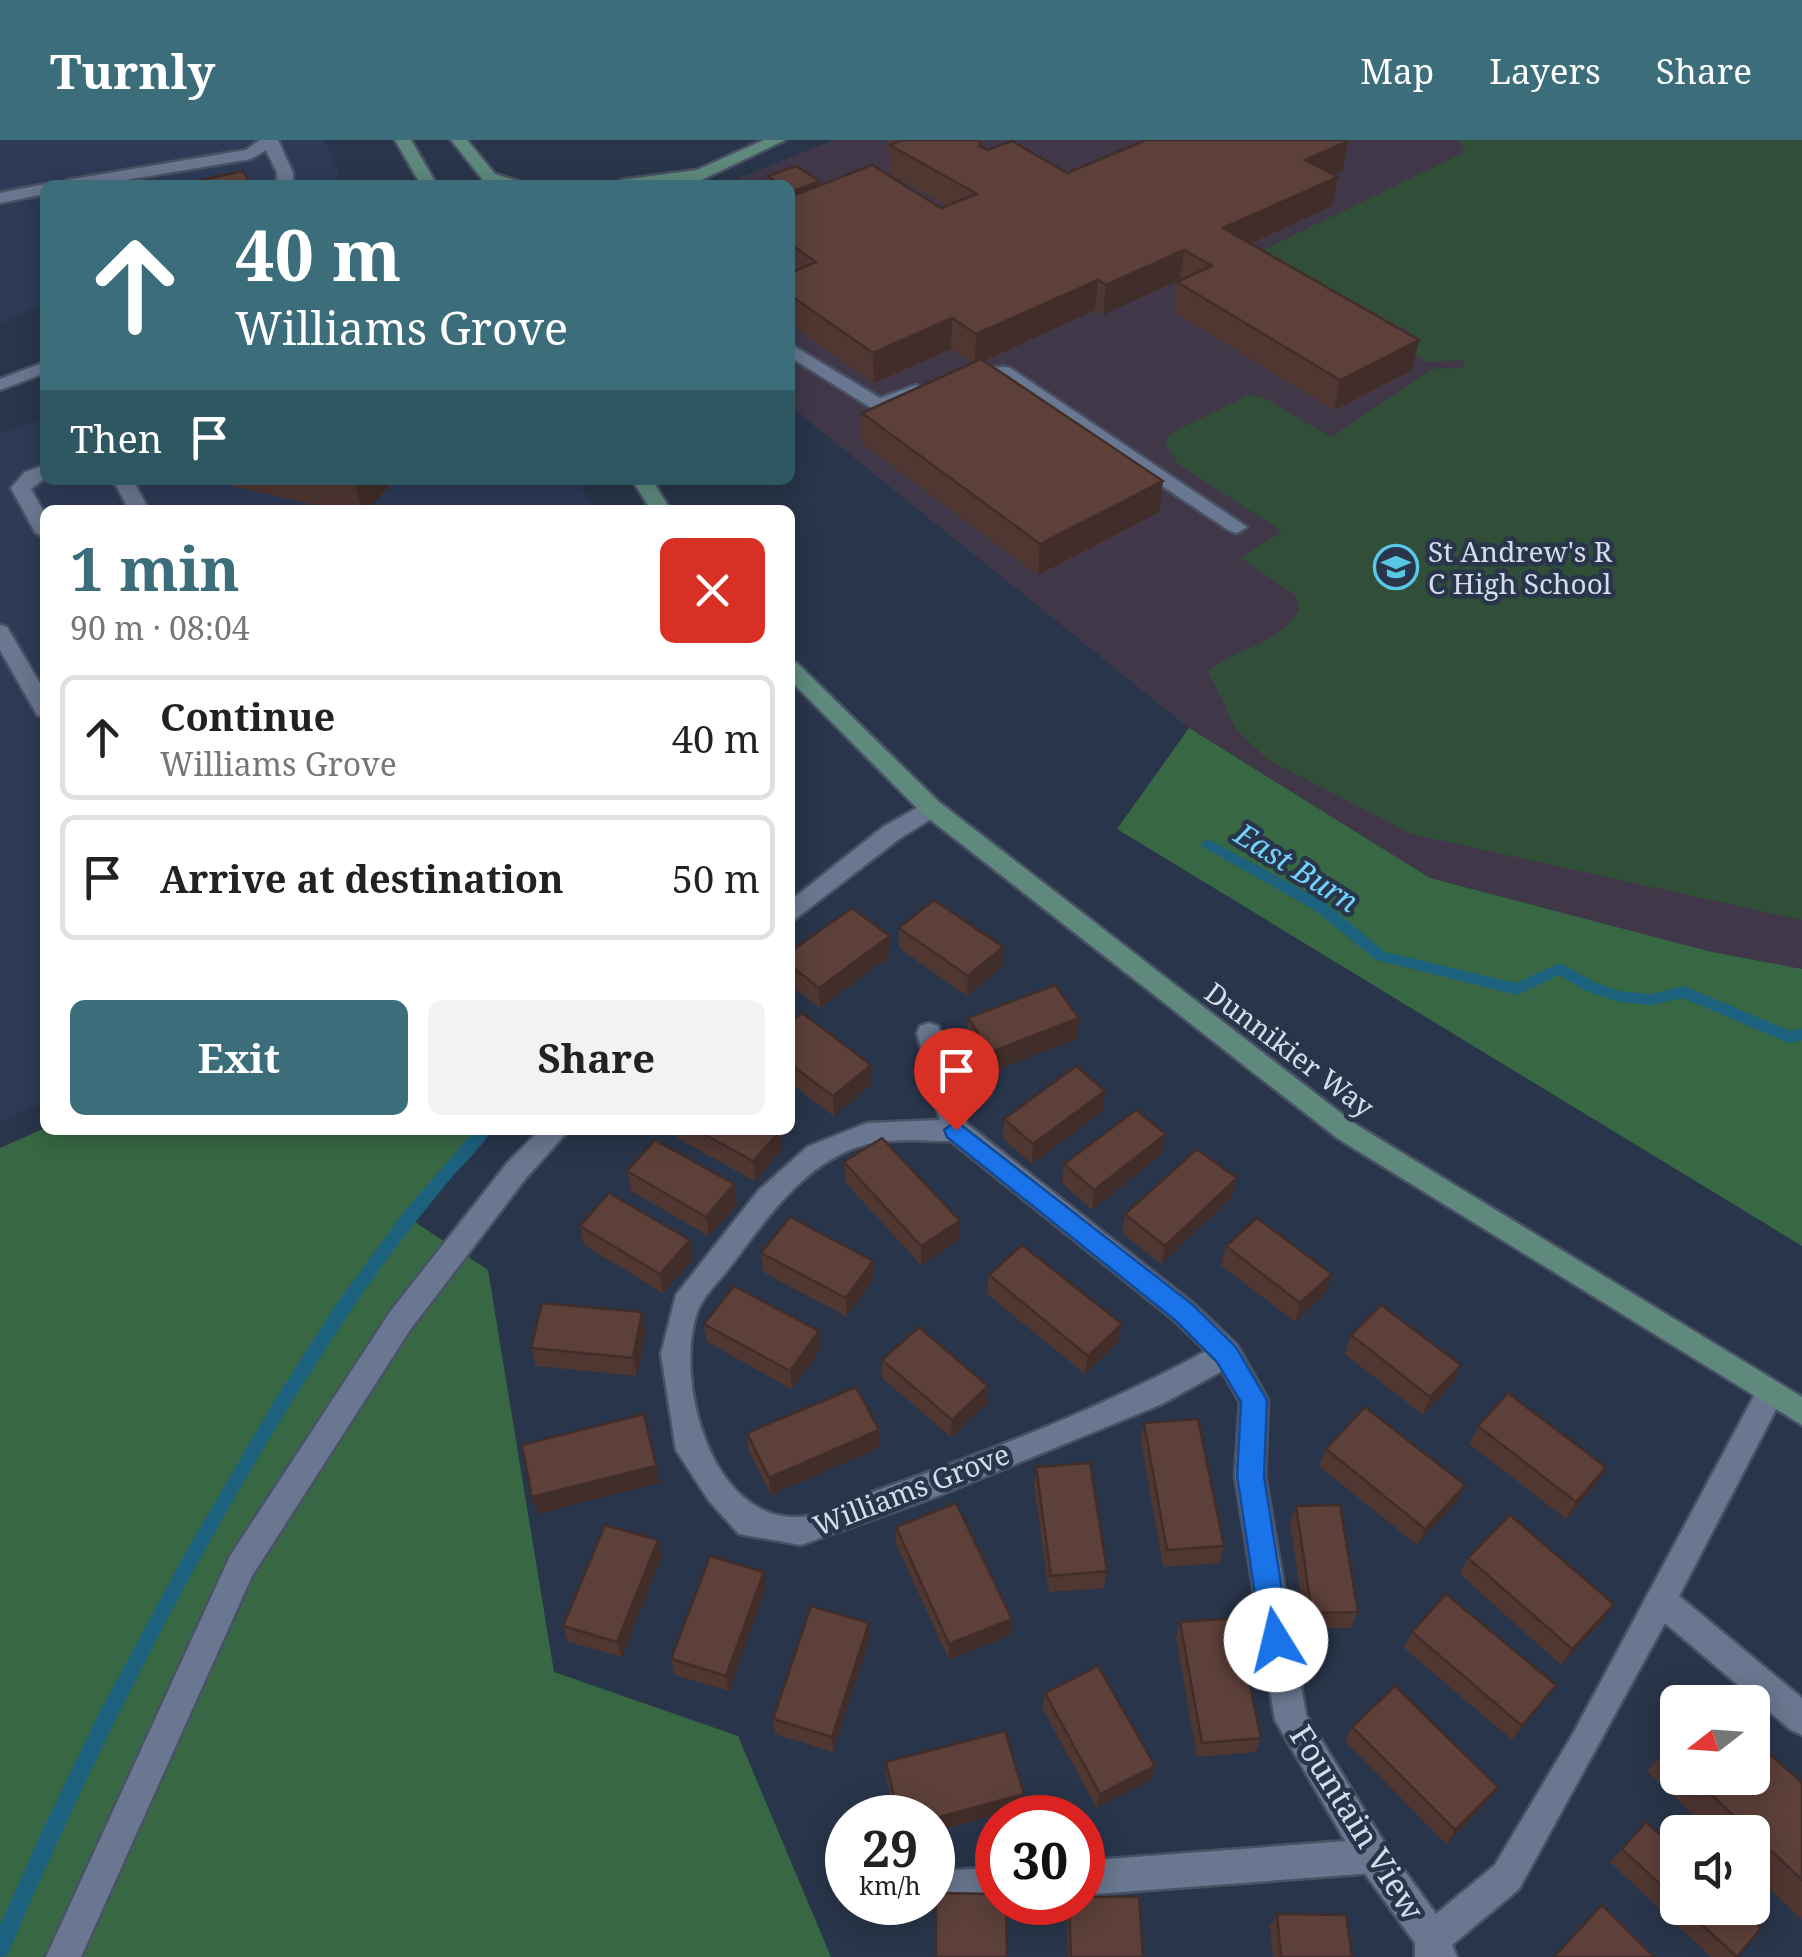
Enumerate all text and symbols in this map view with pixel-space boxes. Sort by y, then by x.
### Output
text: Turnly [50,38,215,103]
text: Map [1360,47,1434,94]
text: Layers [1489,47,1601,94]
text: Share [1656,47,1752,94]
text: 40 m [235,206,401,302]
icon: ahead [70,220,200,350]
text: Williams Grove [235,297,568,358]
icon: arrive [182,410,237,465]
text: Then [70,412,162,464]
text: 1 min [70,527,240,609]
place label: St Andrew's R C High School [1428,532,1613,602]
button: close [660,538,765,643]
school or university icon: St Andrew's R C High School [1373,544,1419,590]
text: 90 m · 08:04 [70,606,250,649]
text: Continue [160,690,335,742]
icon: ahead [75,710,130,765]
text: 40 m [672,712,760,764]
text: Williams Grove [160,742,397,785]
water label: East Burn [1227,812,1367,921]
icon: arrive [75,850,130,905]
text: Arrive at destination [160,852,564,904]
text: 50 m [672,852,760,904]
street label: Dunnikier Way [1198,973,1382,1125]
button: Exit [70,1000,408,1115]
button: Share [428,1000,765,1115]
pin [914,1028,999,1131]
icon: arrive [929,1043,984,1098]
street label: Williams Grove [807,1434,1015,1544]
position arrow [1224,1588,1328,1692]
north arrow [1660,1685,1770,1795]
map controls [1660,1685,1770,1925]
street label: Fountain View [1281,1716,1435,1928]
speed limit sign: 30 [975,1795,1105,1925]
text: 29 [862,1814,918,1882]
button: sound [1660,1815,1770,1925]
text: km/h [859,1868,921,1902]

